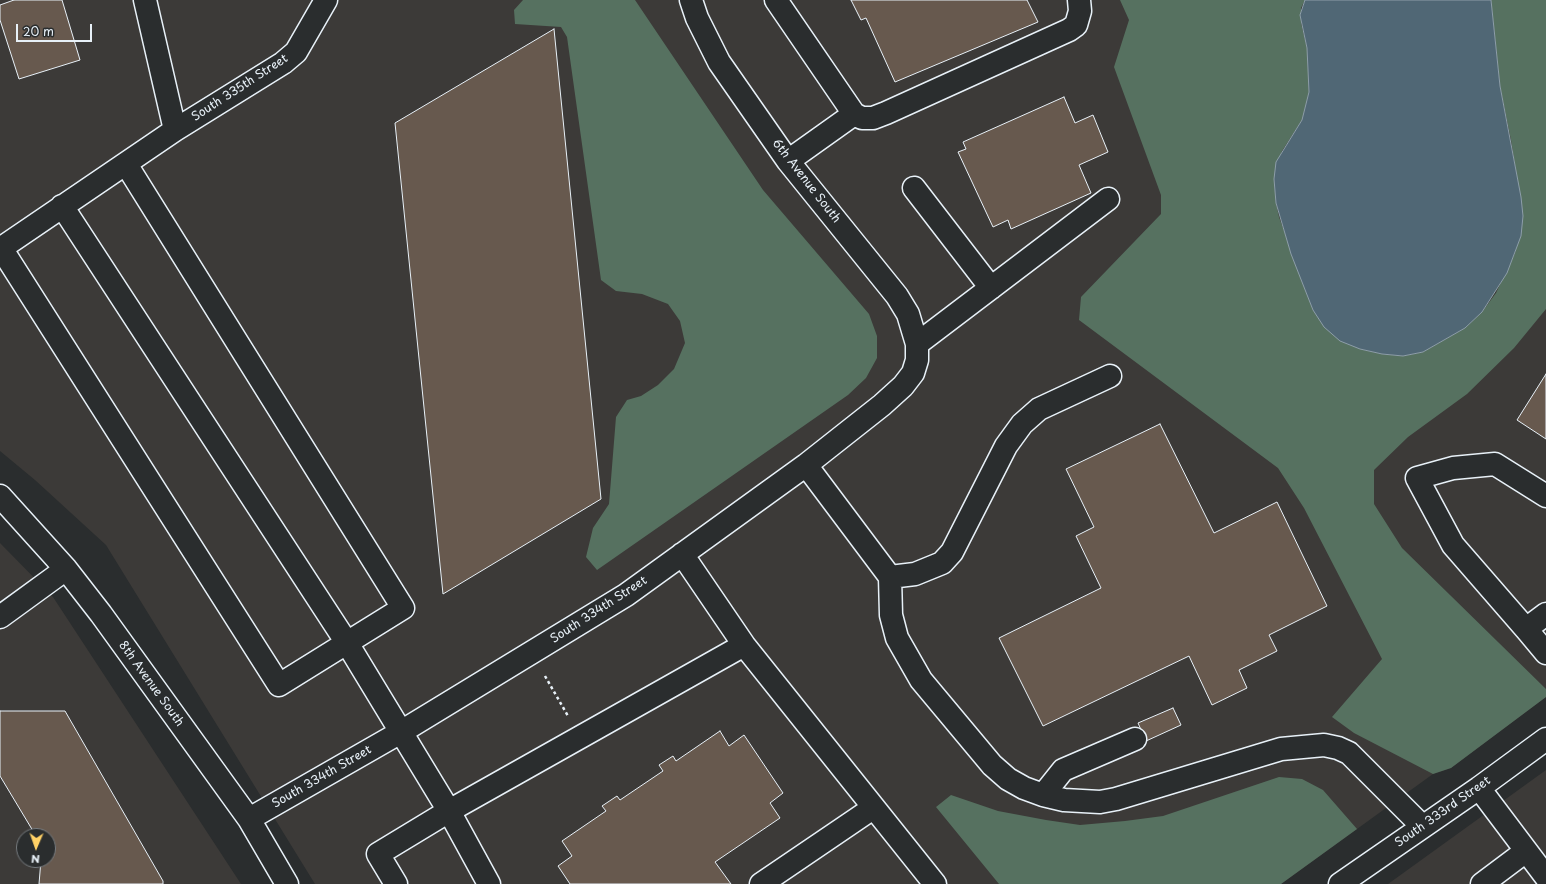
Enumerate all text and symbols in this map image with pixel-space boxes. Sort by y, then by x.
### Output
scale bar [18,16,94,42]
text: 20 m [23,22,54,40]
street label: South 335th Street [189,52,291,124]
street label: 6th Avenue South [769,136,843,226]
street label: South 334th Street [548,573,650,647]
street label: 8th Avenue South [115,639,187,729]
street label: South 334th Street [270,743,374,811]
street label: South 333rd Street [1393,774,1493,850]
north arrow [16,828,56,868]
text: N [31,851,40,868]

